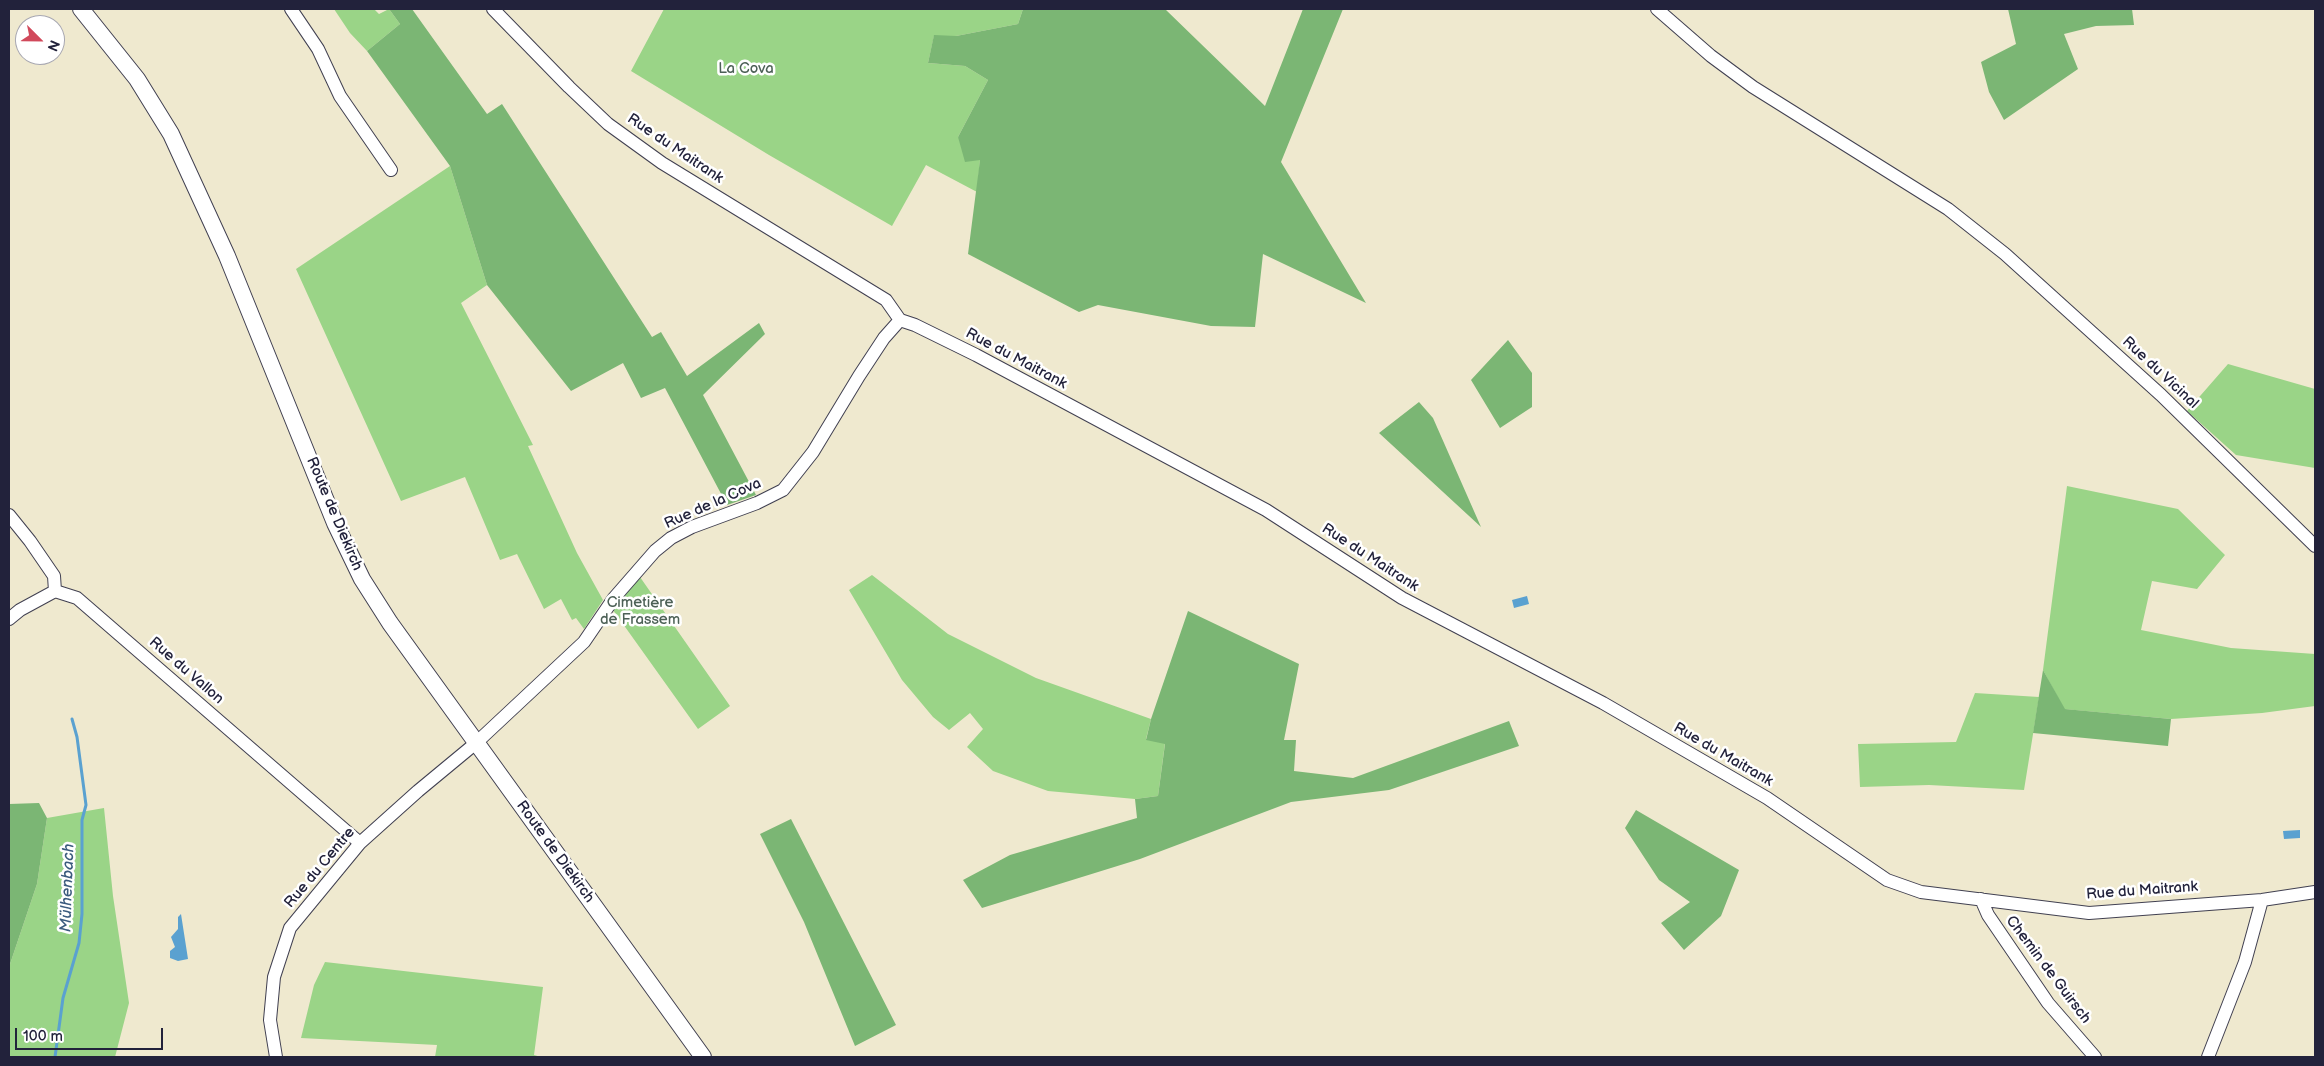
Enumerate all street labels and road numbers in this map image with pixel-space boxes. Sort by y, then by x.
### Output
street label: Rue du Maitrank [624,110,726,188]
street label: Rue du Maitrank [962,325,1070,393]
street label: Rue du Vicinal [2118,333,2202,413]
street label: Route de Diekirch [302,455,366,573]
street label: Rue de la Cova [662,475,764,533]
street label: Rue du Maitrank [1318,520,1422,596]
street label: Rue du Vallon [145,634,227,708]
street label: Rue du Maitrank [1670,719,1776,791]
street label: Route de Diekirch [512,798,598,906]
street label: Rue du Centre [281,824,359,912]
street label: Rue du Maitrank [2086,878,2198,904]
street label: Chemin de Guirsch [2002,913,2094,1027]

